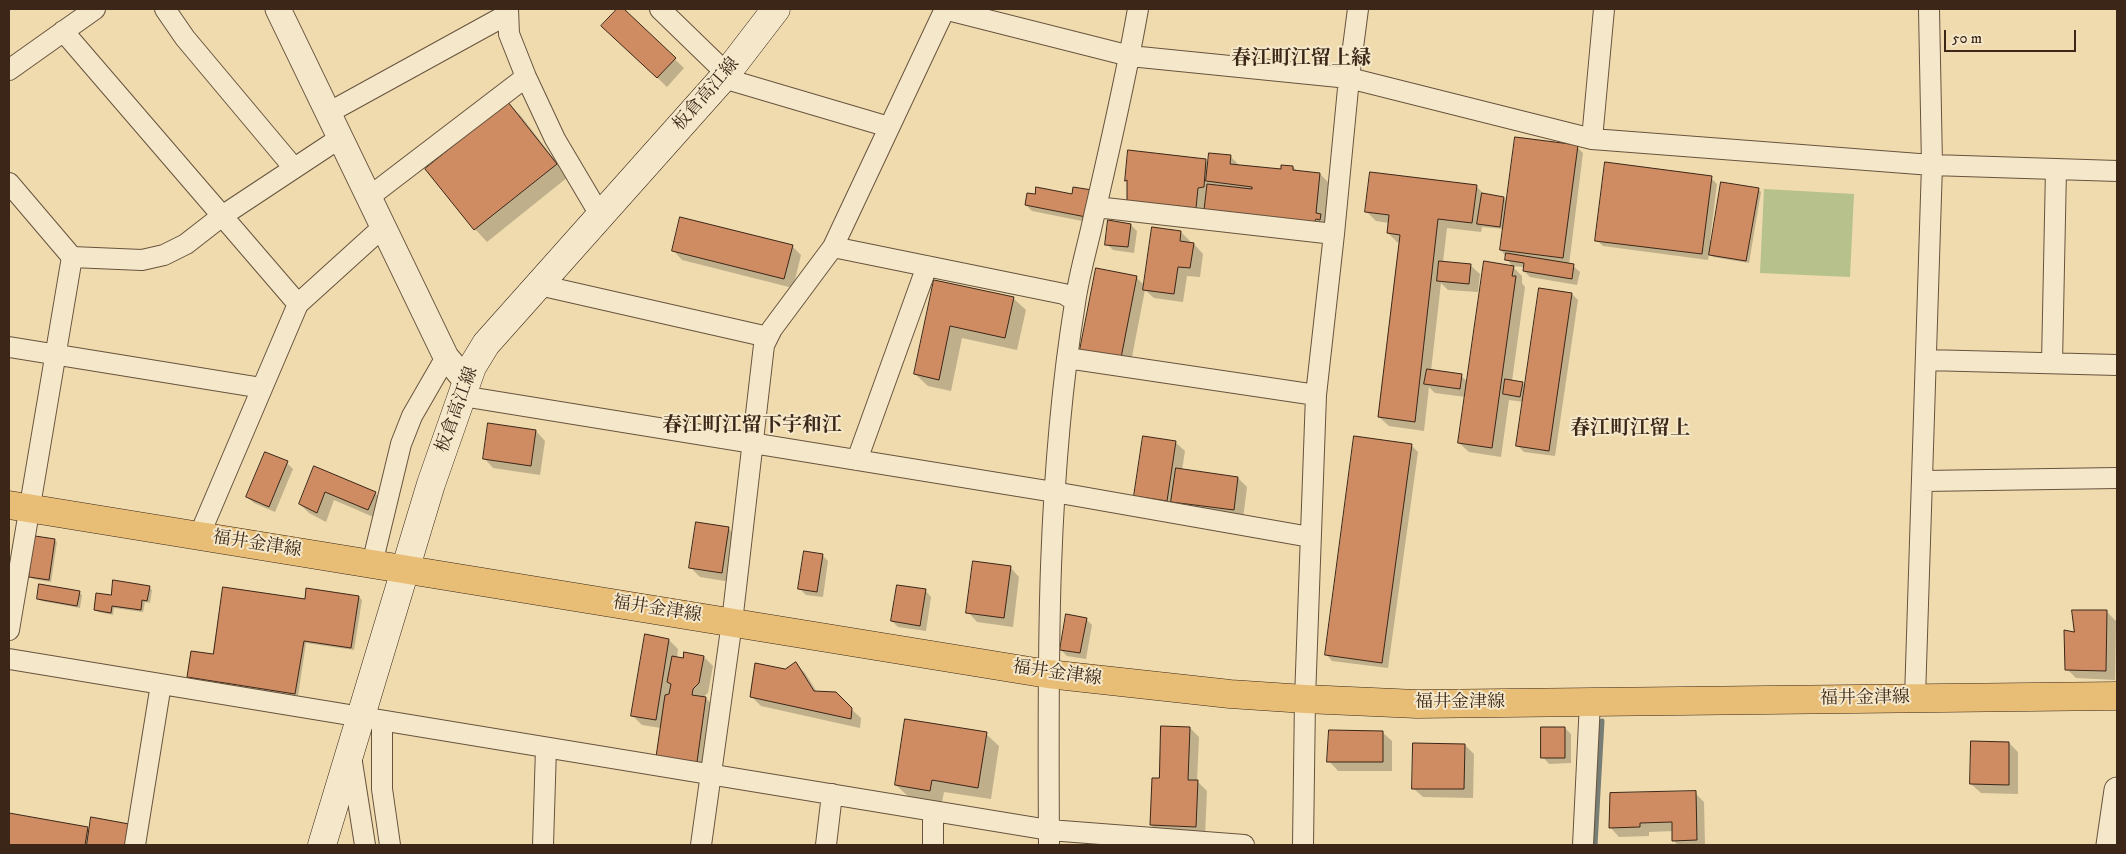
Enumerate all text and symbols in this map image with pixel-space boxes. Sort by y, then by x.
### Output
scale bar [1946,20,2078,52]
text: 50 m [1952,29,1982,48]
district label: 春江町江留上緑 [1231,48,1371,72]
street label: 板倉高江線 [669,54,745,136]
street label: 板倉高江線 [432,364,484,456]
district label: 春江町江留下宇和江 [662,415,842,439]
district label: 春江町江留上 [1570,418,1690,442]
street label: 福井金津線 [211,527,303,563]
street label: 福井金津線 [611,592,703,628]
street label: 福井金津線 [1011,657,1103,691]
street label: 福井金津線 [1820,687,1910,711]
street label: 福井金津線 [1415,692,1505,714]

